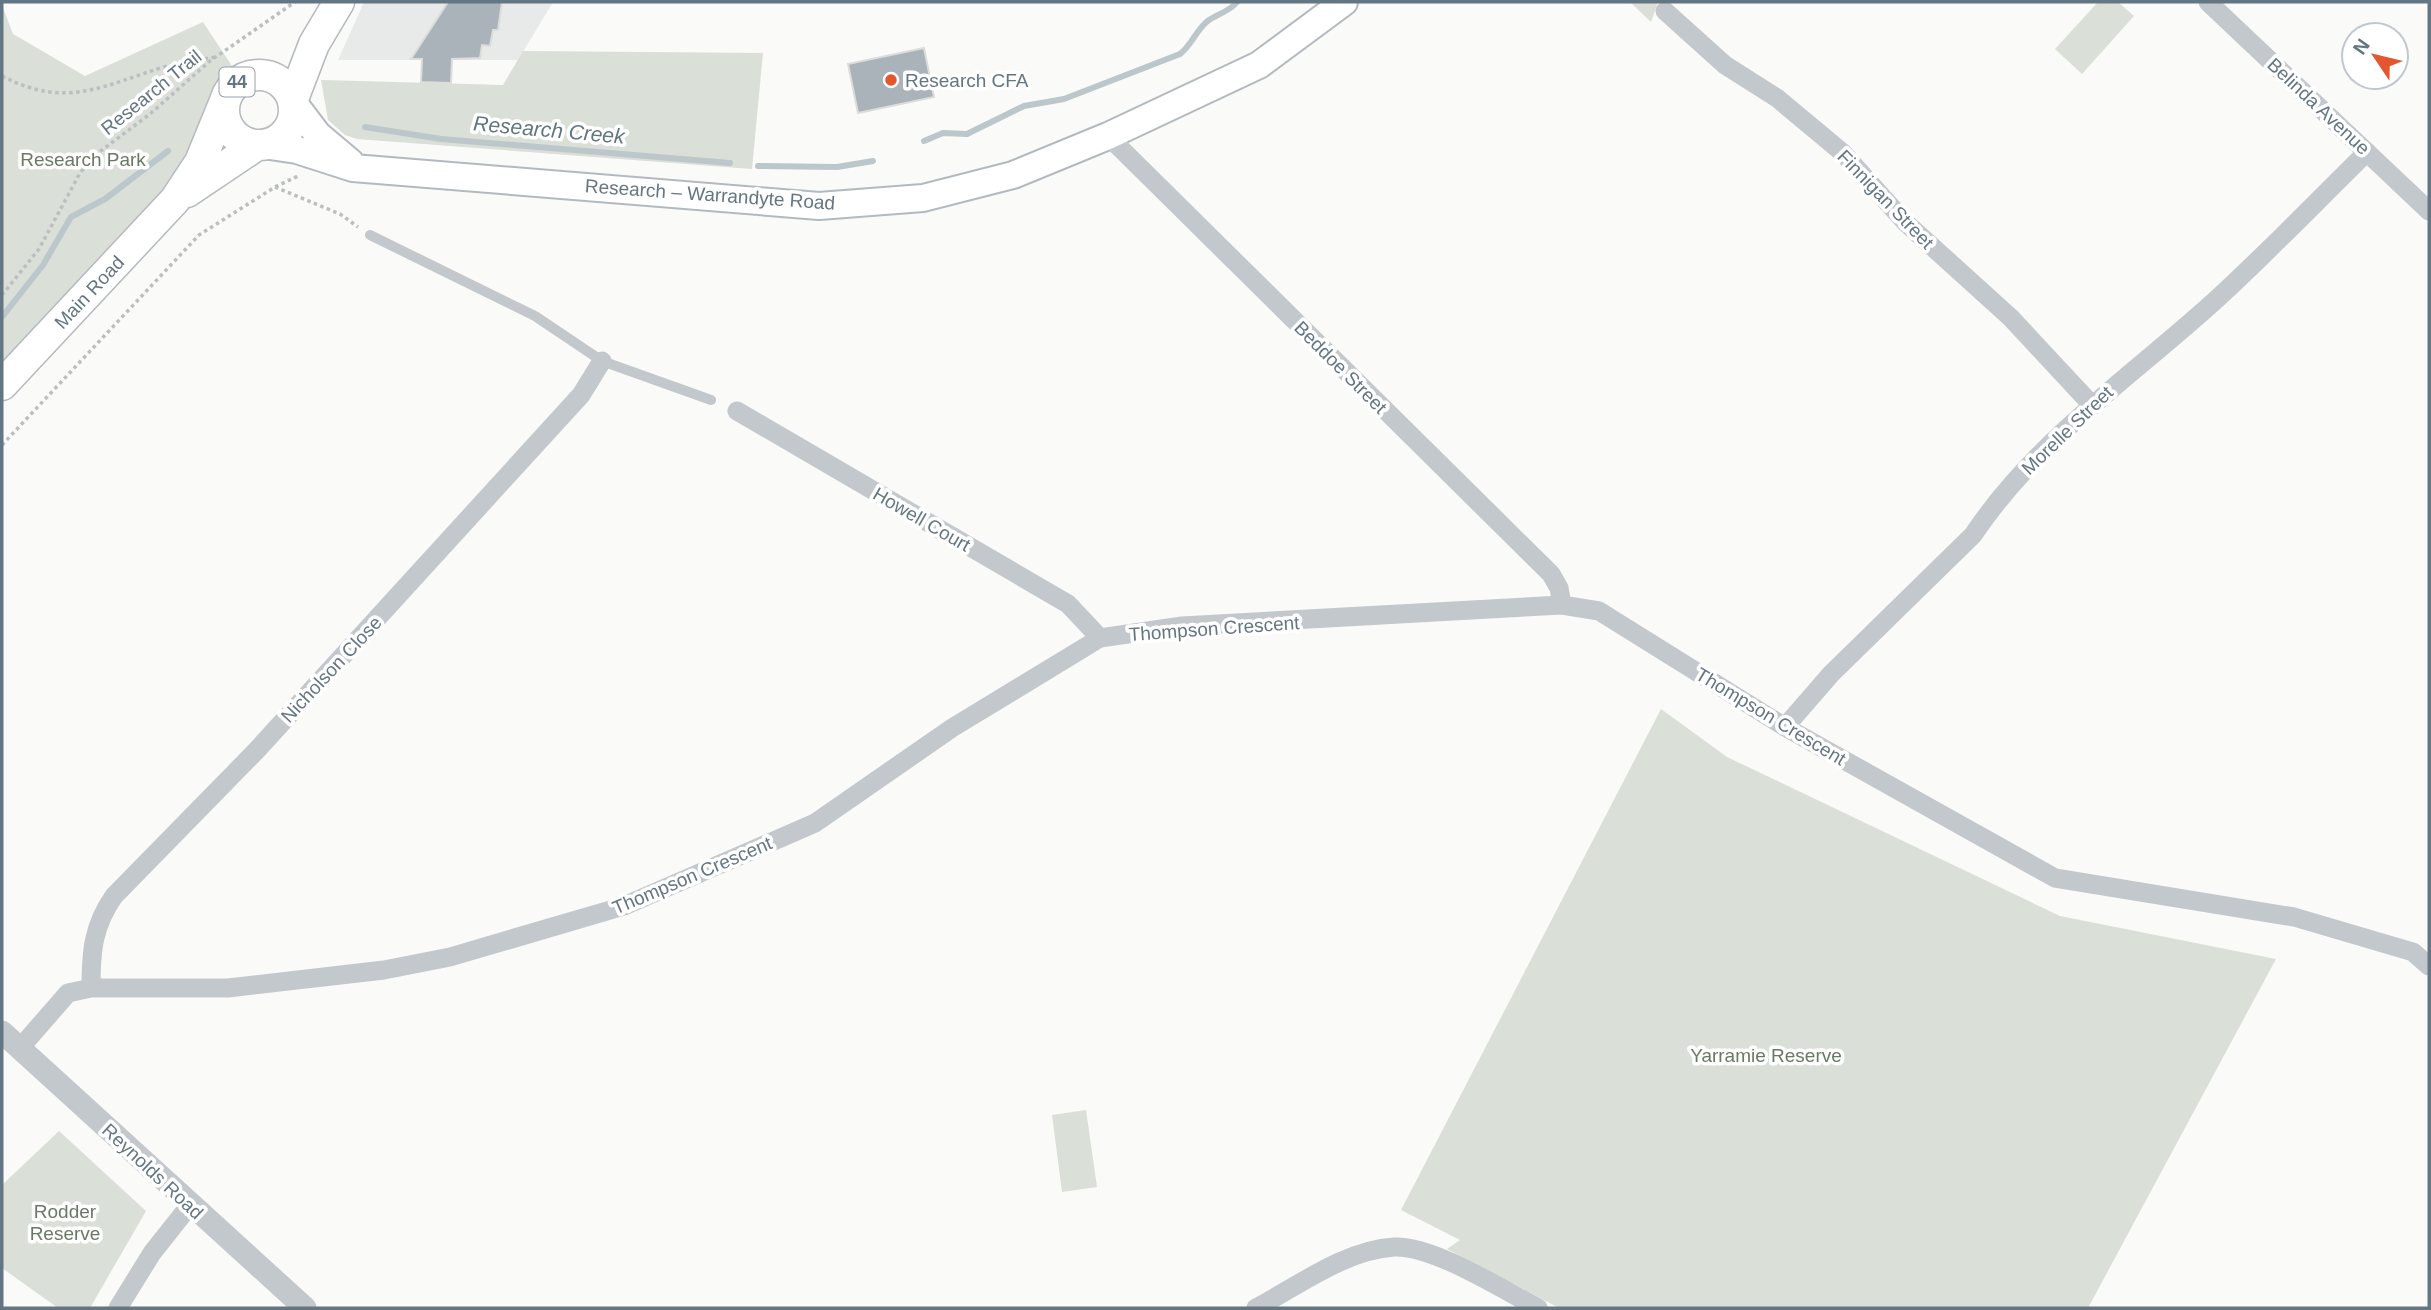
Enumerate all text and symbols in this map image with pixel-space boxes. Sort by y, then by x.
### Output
north arrow [2340,21,2410,91]
text: N [2349,35,2374,58]
street label: Research Trail [97,46,206,139]
street label: Belinda Avenue [2263,54,2374,159]
road number: 44 [219,68,254,96]
place label: Research CFA [905,70,1029,91]
marker: Research CFA [883,72,899,88]
water label: Research Creek [472,111,627,148]
street label: Finnigan Street [1833,146,1938,254]
park label: Research Park [20,149,146,170]
street label: Research – Warrandyte Road [584,175,836,214]
street label: Main Road [50,252,128,333]
street label: Beddoe Street [1290,317,1392,418]
street label: Morelle Street [2018,381,2118,479]
street label: Howell Court [869,483,975,556]
street label: Nicholson Close [277,612,386,727]
street label: Thompson Crescent [1128,612,1301,645]
street label: Thompson Crescent [1692,663,1850,770]
street label: Thompson Crescent [609,832,776,919]
park label: Yarramie Reserve [1690,1045,1842,1066]
street label: Reynolds Road [98,1119,207,1223]
park label: Rodder Reserve [30,1201,100,1244]

